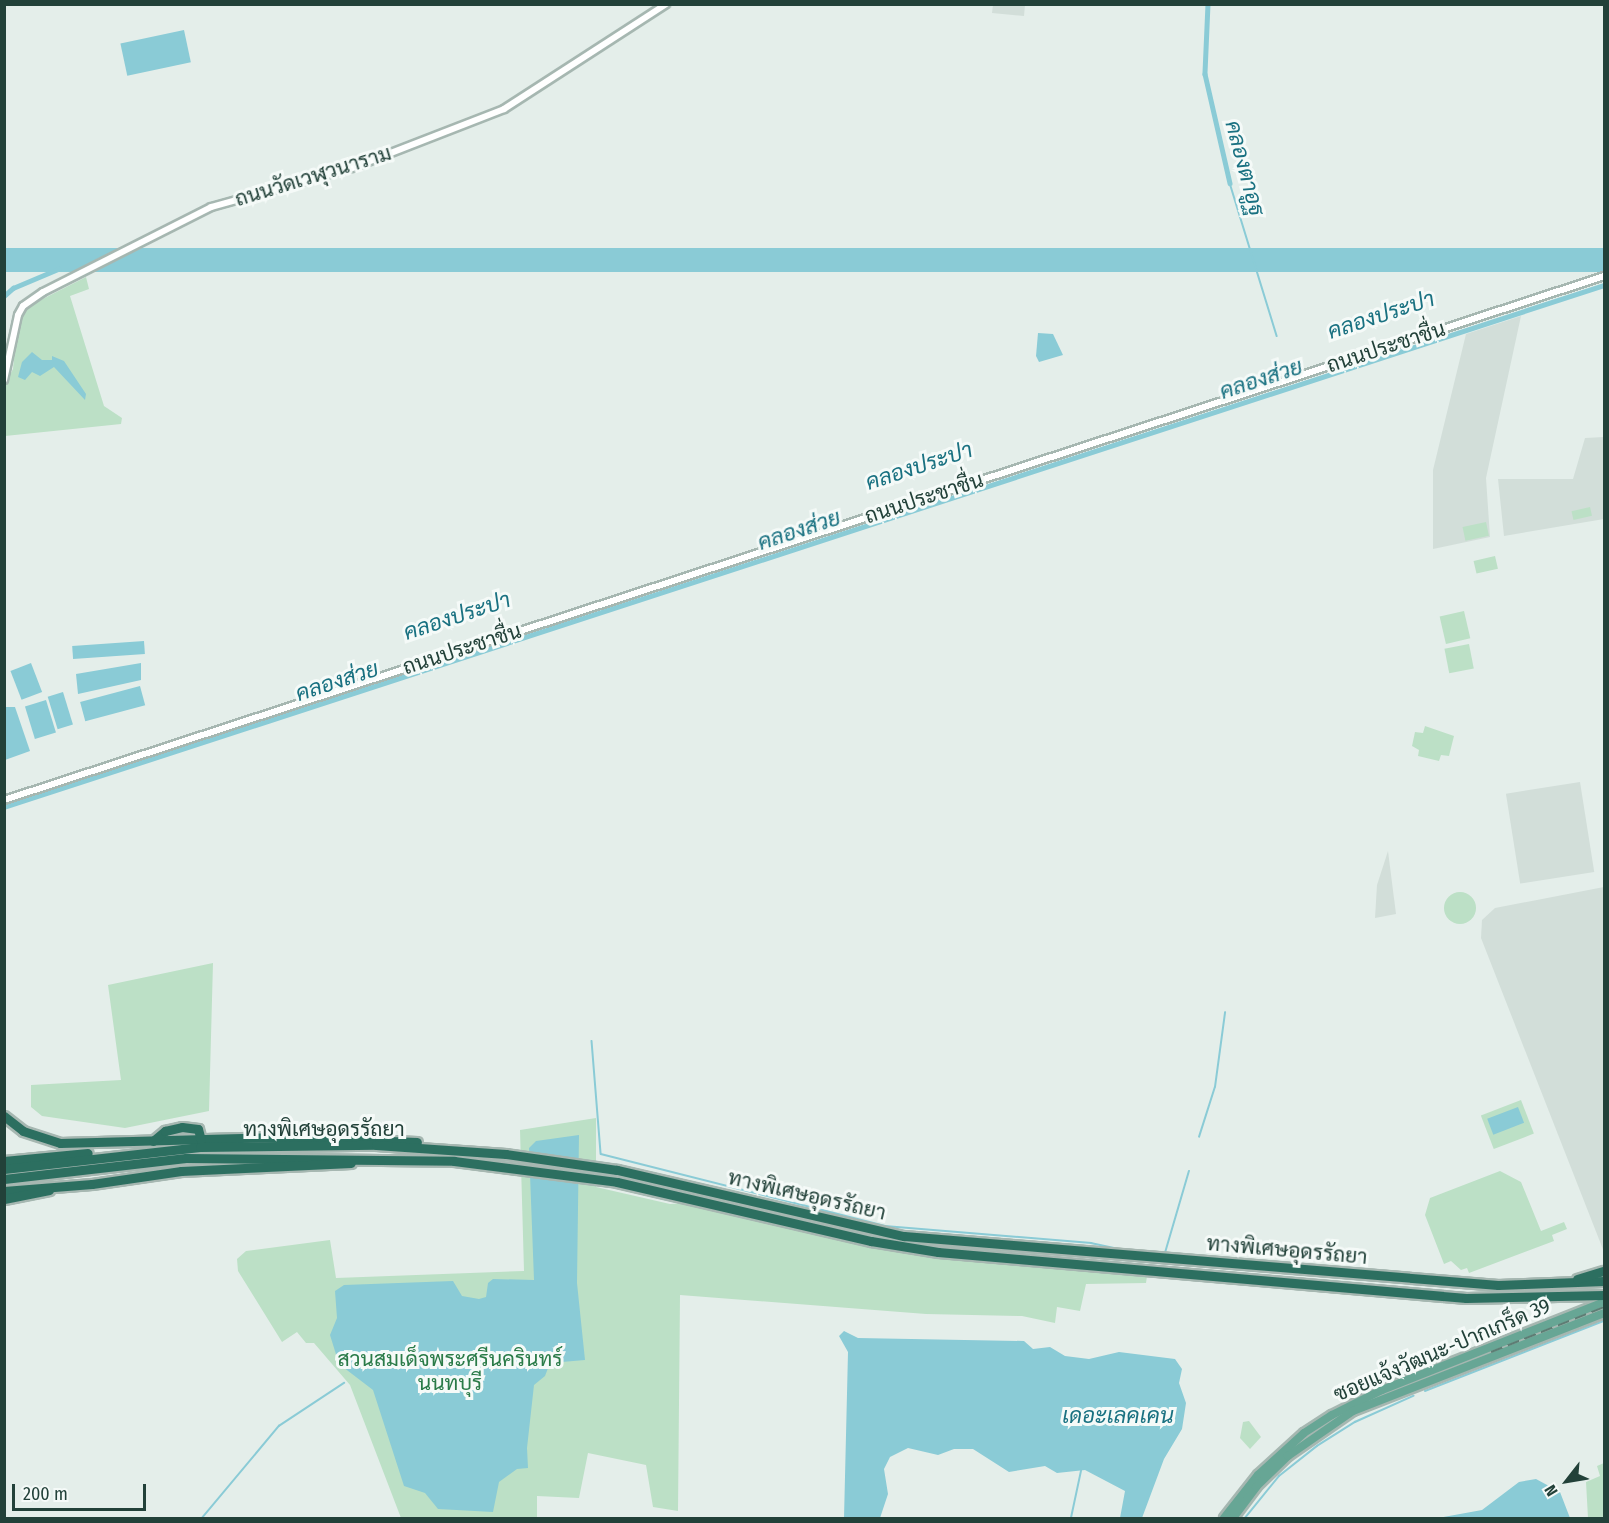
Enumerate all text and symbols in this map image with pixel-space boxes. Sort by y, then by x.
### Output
water label: คลองตาอูฐ [1220,117,1270,219]
street label: ถนนวัดเวฬุวนาราม [232,140,394,212]
water label: คลองประปา [1324,285,1438,345]
street label: ถนนประชาชื่น [1324,316,1448,378]
water label: คลองส่วย [1216,353,1306,405]
water label: คลองประปา [862,436,976,496]
street label: ถนนประชาชื่น [862,467,986,529]
water label: คลองส่วย [754,504,844,556]
water label: คลองประปา [400,586,514,646]
street label: ถนนประชาชื่น [400,618,524,680]
water label: คลองส่วย [292,655,382,707]
street label: ทางพิเศษอุดรรัถยา [243,1116,405,1142]
street label: ทางพิเศษอุดรรัถยา [725,1165,889,1225]
street label: ทางพิเศษอุดรรัถยา [1205,1230,1369,1270]
street label: ซอยแจ้งวัฒนะ-ปากเกร็ด 39 [1330,1293,1554,1407]
park label: สวนสมเด็จพระศรีนครินทร์ นนทบุรี [338,1346,562,1396]
water label: เดอะเลคเคน [1062,1403,1174,1429]
north arrow [1537,1451,1597,1511]
scale bar [15,1472,148,1510]
text: N [1541,1482,1562,1500]
text: 200 m [23,1483,68,1505]

